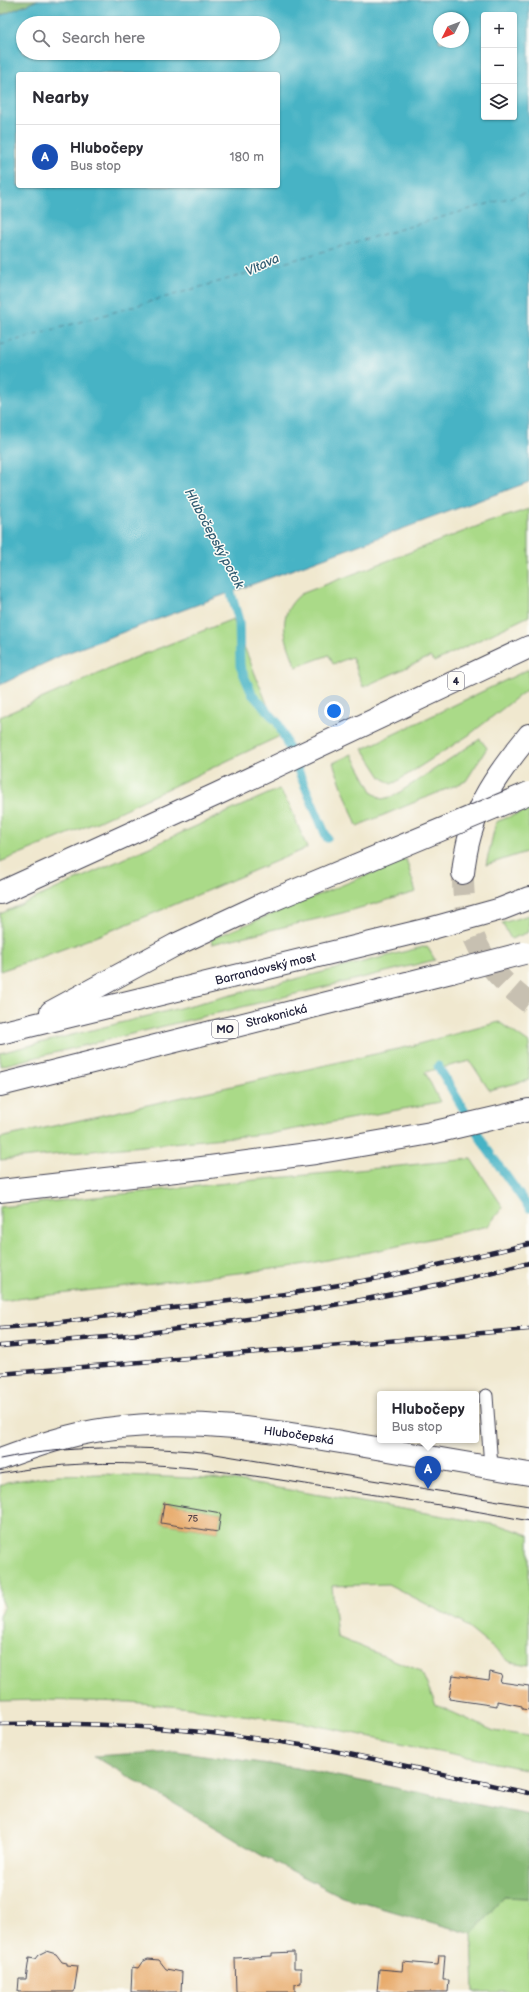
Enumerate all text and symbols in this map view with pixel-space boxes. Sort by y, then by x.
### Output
north arrow [433,12,469,48]
map controls [481,12,517,120]
button: + [481,12,517,48]
search box [16,16,280,60]
icon: search [30,27,52,49]
text: Search here [62,29,145,48]
button: − [481,48,517,84]
button: layers [481,84,517,120]
text: Nearby [32,88,89,108]
text: Hlubočepy [70,139,143,158]
text: A [41,149,49,165]
text: 180 m [229,149,264,165]
text: Bus stop [70,158,121,174]
water label: Vltava [243,250,282,280]
water label: Hlubočepský potok [181,486,248,592]
road number: 4 [448,672,464,690]
your location [324,701,344,721]
street label: Barrandovský most [214,950,317,989]
street label: Strakonická [244,1001,309,1031]
road number: MO [212,1020,238,1038]
popup [377,1391,479,1443]
text: Hlubočepy [391,1400,465,1419]
text: Bus stop [391,1419,442,1435]
street label: Hlubočepská [263,1423,335,1449]
pin: A [415,1456,441,1489]
house number: 75 [188,1513,199,1525]

